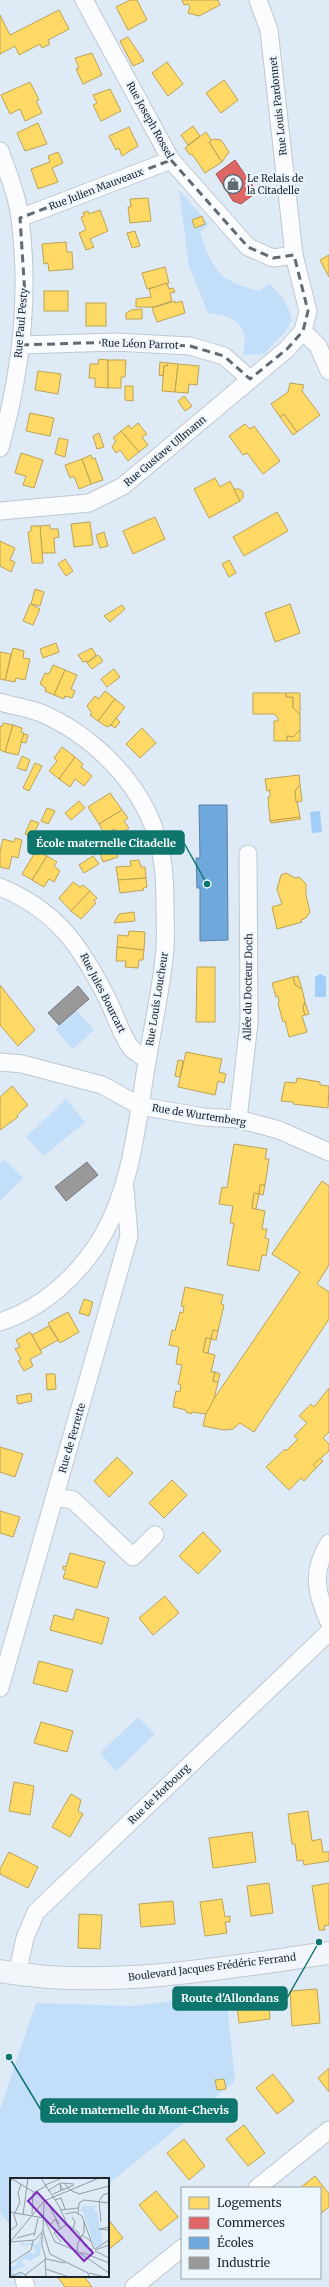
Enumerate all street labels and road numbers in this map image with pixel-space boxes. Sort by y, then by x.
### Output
street label: Rue Louis Pardonnet [266,56,290,156]
street label: Rue Joseph Rossel [124,79,176,161]
street label: Rue Julien Mauveaux [47,165,145,213]
street label: Rue Paul Pesty [11,287,31,359]
street label: Rue Léon Parrot [101,336,179,352]
street label: Rue Gustave Ullmann [121,413,209,489]
street label: Allée du Docteur Doch [241,933,255,1042]
street label: Rue Louis Loucheur [143,950,171,1047]
street label: Rue Jules Bourcart [77,951,129,1035]
street label: Rue de Wurtemberg [151,1101,247,1129]
street label: Rue de Ferrette [56,1401,88,1475]
street label: Rue de Horbourg [125,1761,193,1827]
street label: Boulevard Jacques Frédéric Ferrand [127,1950,297,1984]

